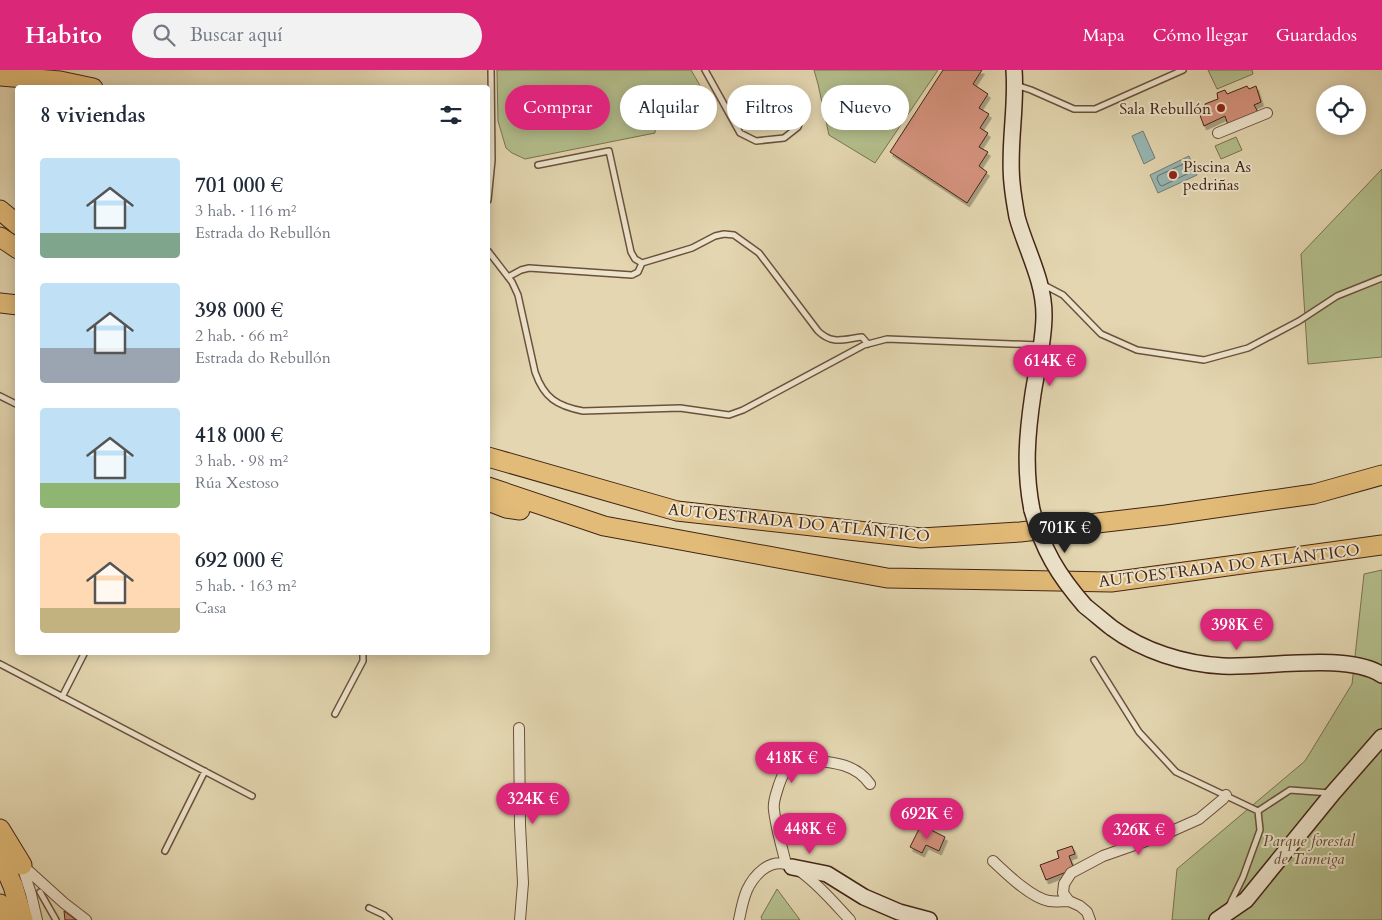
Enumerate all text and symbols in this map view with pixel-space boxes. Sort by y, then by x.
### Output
search box [132,13,482,58]
text: Habito [25,19,102,52]
icon: search [150,21,178,49]
text: Buscar aquí [190,22,283,48]
text: Mapa [1083,23,1125,48]
text: Cómo llegar [1153,23,1248,48]
text: Guardados [1276,23,1357,48]
chip: Comprar [505,85,610,130]
chip: Alquilar [620,85,717,130]
chip: Filtros [727,85,811,130]
chip: Nuevo [821,85,909,130]
map controls [1316,85,1366,135]
button: locate [1316,85,1366,135]
place label: Sala Rebullón [1119,98,1211,120]
text: 8 viviendas [40,101,146,130]
icon: filters [437,101,465,129]
marker: Sala Rebullón [1215,102,1227,114]
place label: Piscina As pedriñas [1183,156,1251,196]
marker: Piscina As pedriñas [1167,169,1179,181]
text: 701 000 € [195,171,283,200]
icon: home [80,178,140,238]
text: 3 hab. · 116 m² [195,200,296,222]
text: Estrada do Rebullón [195,222,331,244]
text: 398 000 € [195,296,283,325]
icon: home [80,303,140,363]
text: 2 hab. · 66 m² [195,325,288,347]
pin: 614K € [1009,344,1091,387]
text: Estrada do Rebullón [195,347,331,369]
text: 614K € [1024,350,1076,372]
text: 418 000 € [195,421,283,450]
icon: home [80,428,140,488]
text: 3 hab. · 98 m² [195,450,288,472]
text: Rúa Xestoso [195,472,279,494]
street label: AUTOESTRADA DO ATLÁNTICO [667,498,931,548]
pin: 701K € [1024,512,1106,554]
text: 701K € [1039,517,1091,539]
street label: AUTOESTRADA DO ATLÁNTICO [1097,539,1361,593]
text: 692 000 € [195,546,283,575]
icon: home [80,553,140,613]
text: 5 hab. · 163 m² [195,575,296,597]
text: Casa [195,597,226,619]
pin: 398K € [1196,608,1278,651]
text: 398K € [1211,614,1263,636]
pin: 418K € [751,742,833,784]
text: 418K € [766,747,818,769]
pin: 324K € [492,782,574,825]
text: 324K € [507,788,559,810]
pin: 692K € [886,798,968,840]
text: 692K € [901,803,953,825]
pin: 448K € [769,812,851,855]
pin: 326K € [1098,814,1180,856]
text: 448K € [784,818,836,840]
text: 326K € [1113,819,1165,841]
park label: Parque forestal de Tameiga [1263,830,1356,870]

